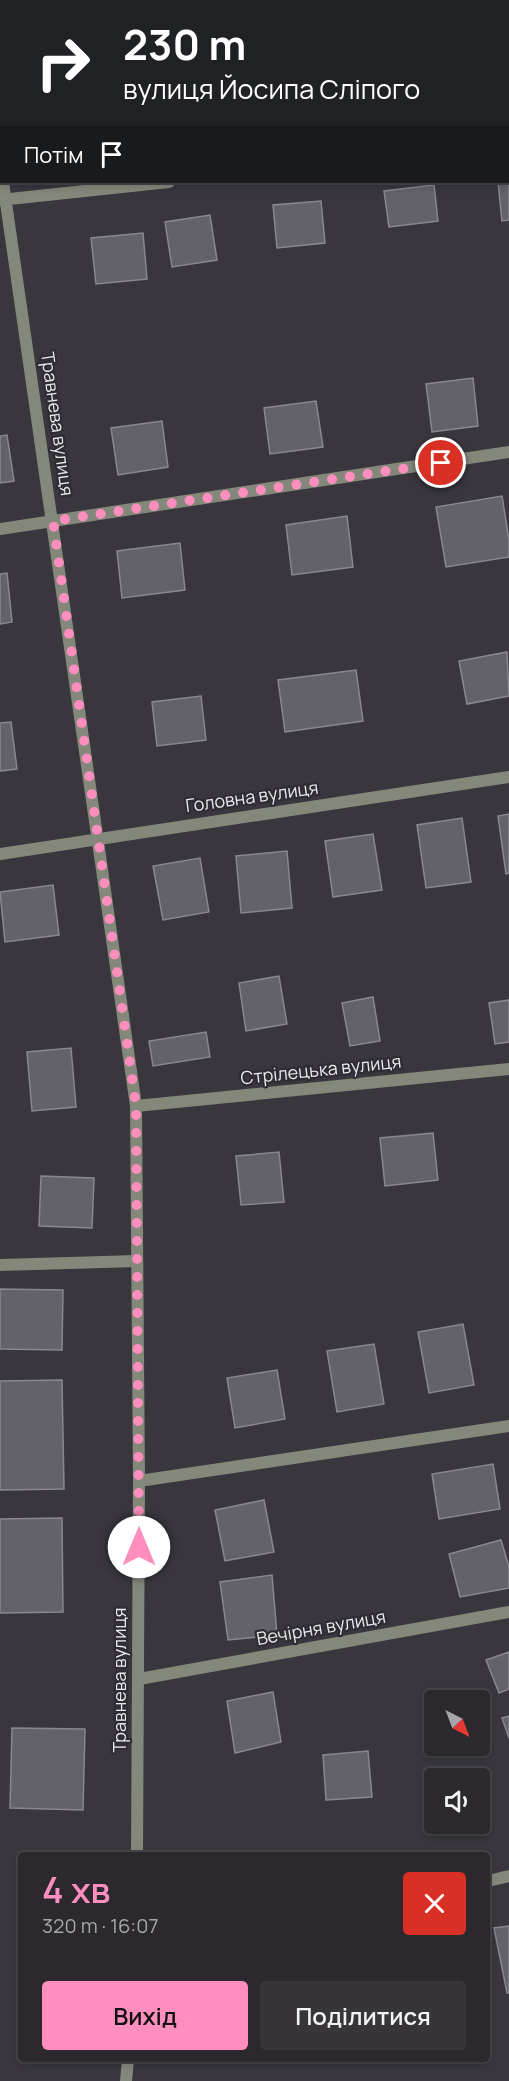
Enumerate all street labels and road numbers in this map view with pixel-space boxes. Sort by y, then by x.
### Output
street label: Травнева вулиця [36,350,80,497]
street label: Головна вулиця [184,775,320,817]
street label: Стрілецька вулиця [239,1049,402,1089]
street label: Вечірня вулиця [254,1604,387,1650]
street label: Травнева вулиця [107,1608,131,1752]

